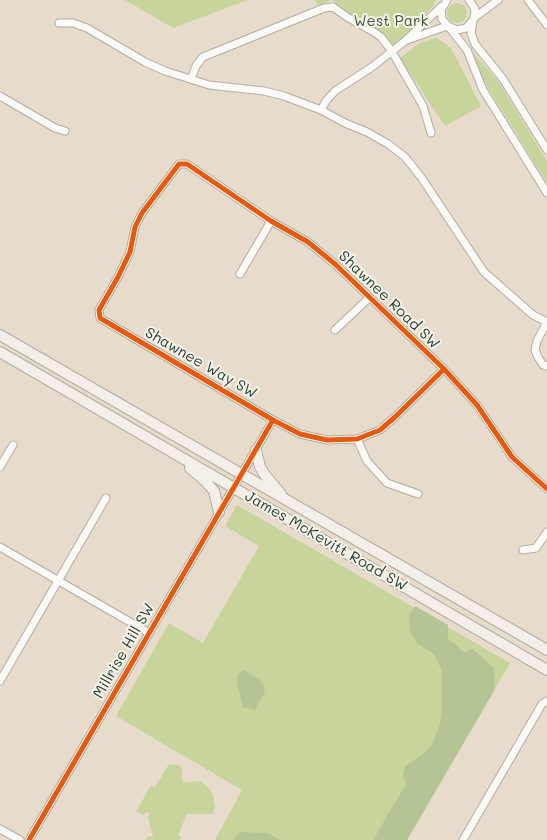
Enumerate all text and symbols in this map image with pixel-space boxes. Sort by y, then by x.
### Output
park label: West Park [353,12,429,30]
street label: Shawnee Road SW [335,247,443,353]
street label: Shawnee Way SW [142,324,260,402]
street label: James McKevitt Road SW [242,487,410,595]
street label: Millrise Hill SW [90,600,158,702]

